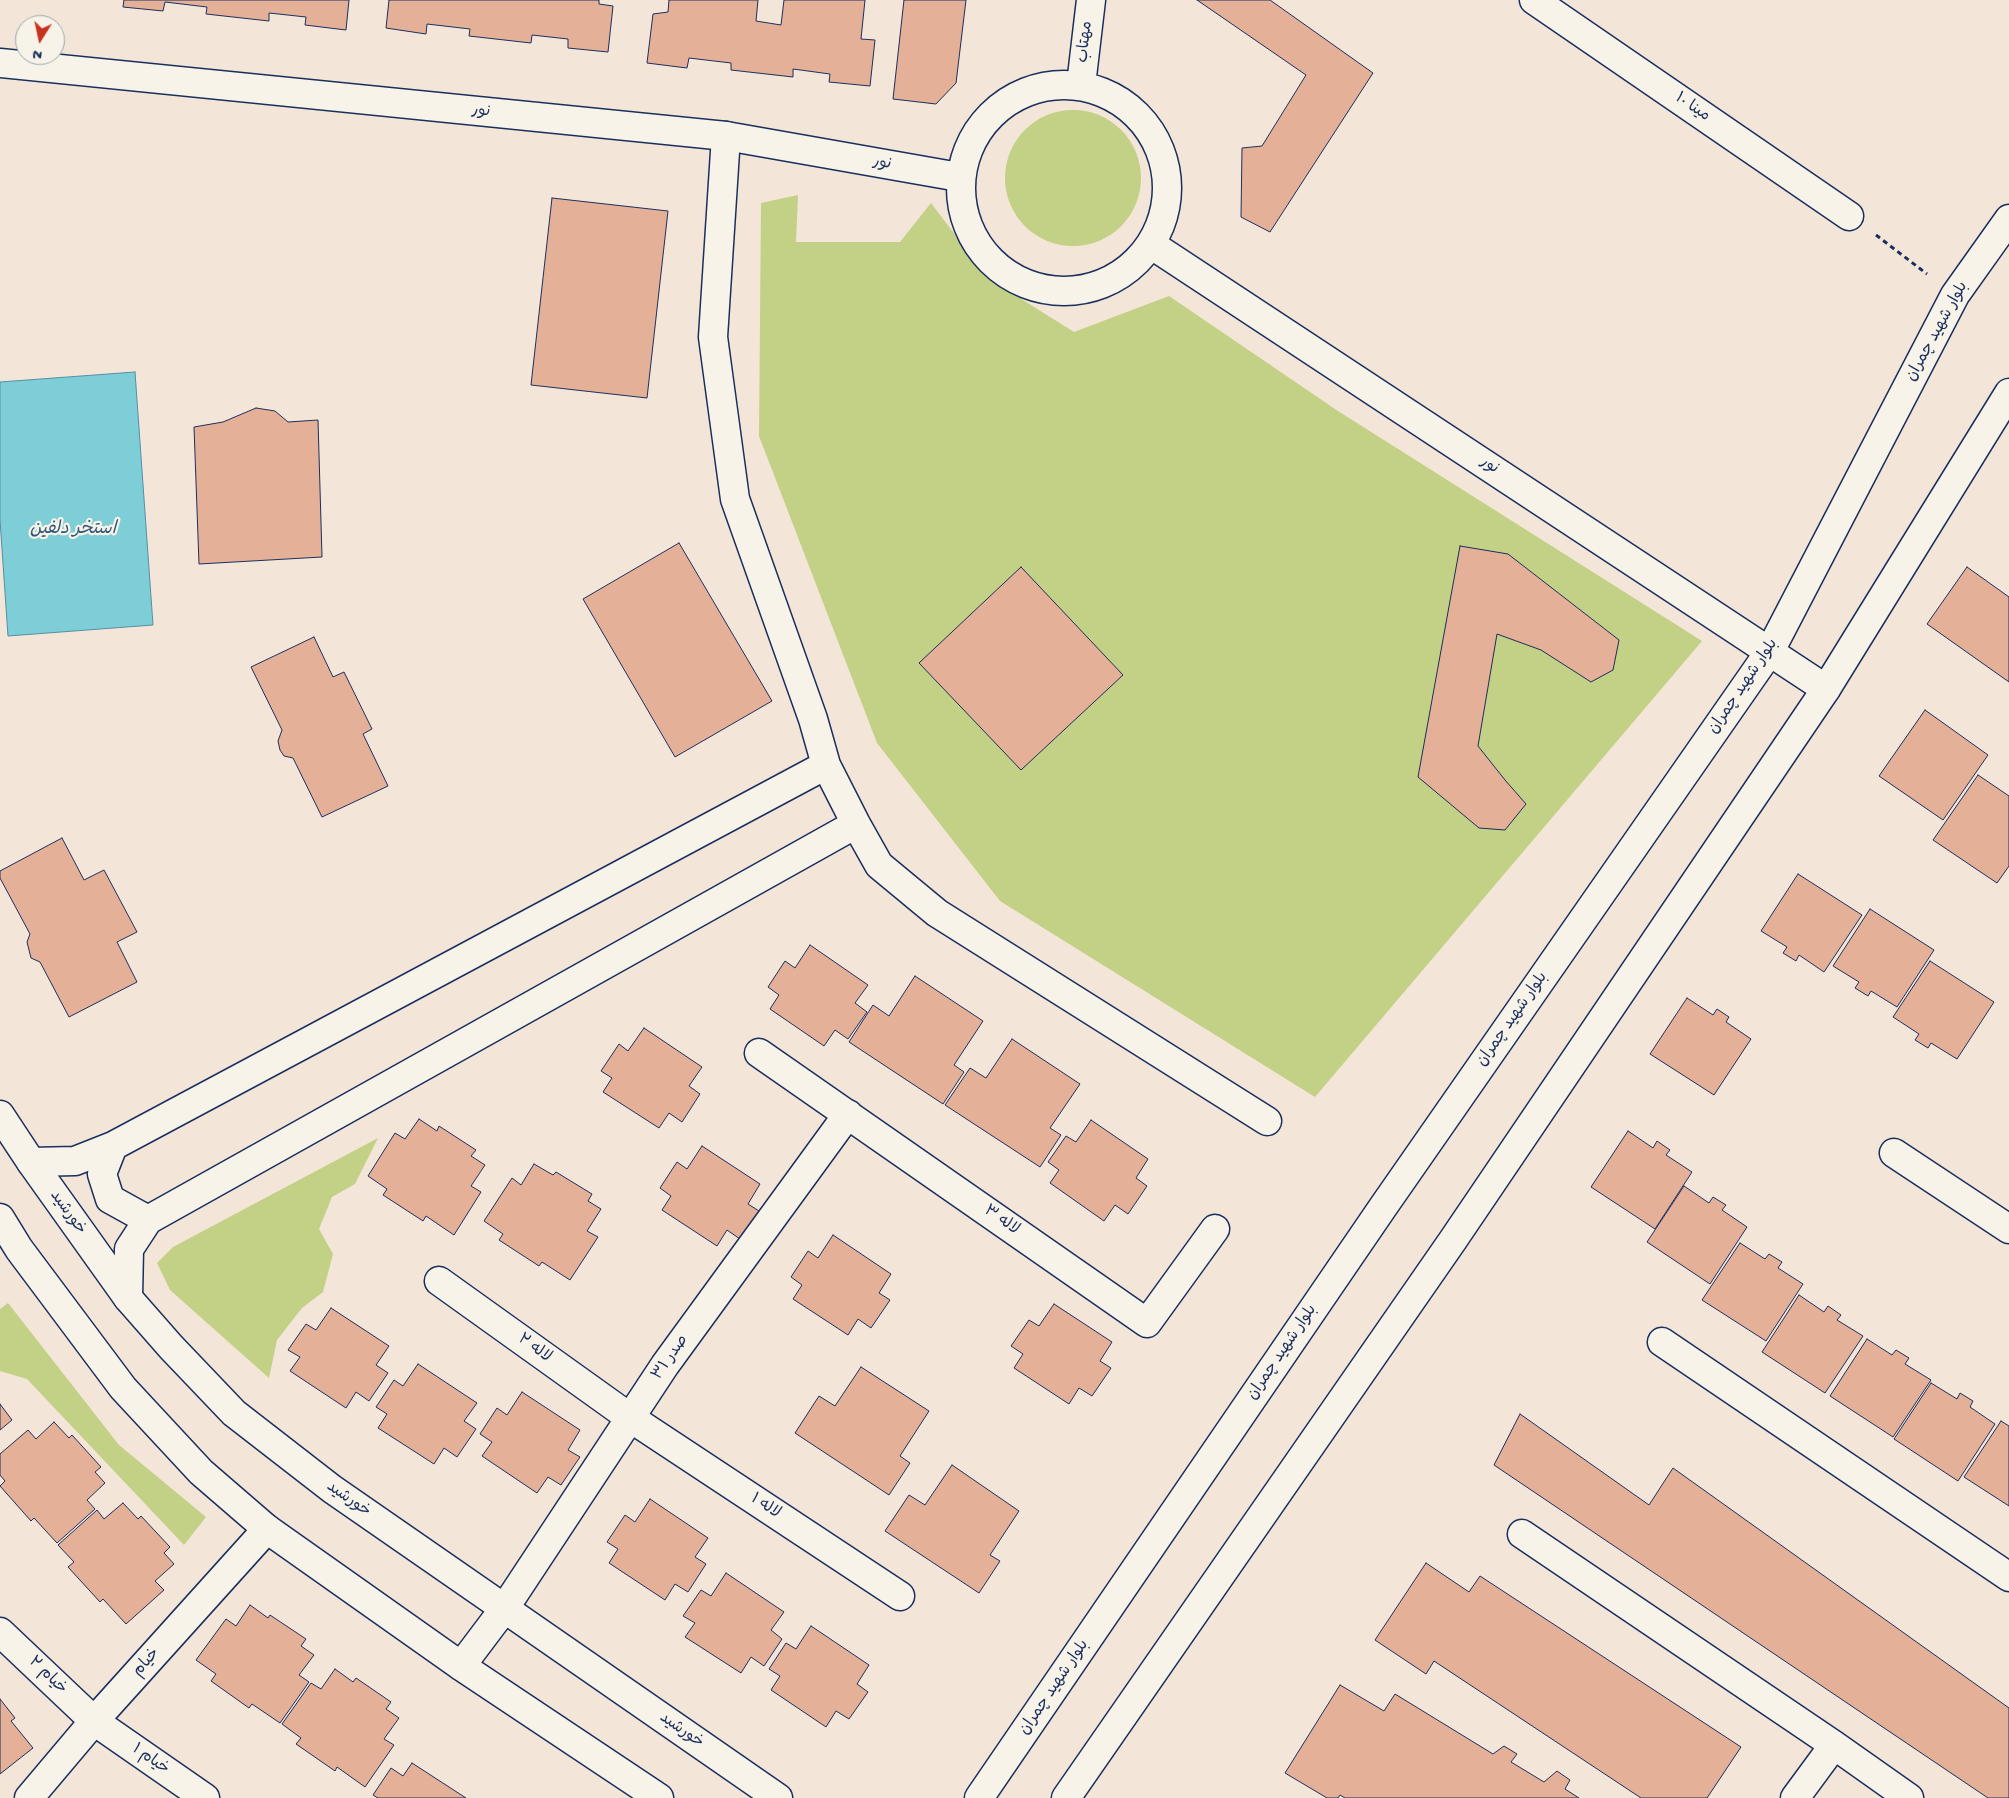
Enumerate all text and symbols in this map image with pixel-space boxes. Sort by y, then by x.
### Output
north arrow [15,15,65,65]
street label: مهتاب [1074,20,1098,64]
text: N [32,45,43,63]
street label: مینا ۱۰ [1671,89,1713,127]
street label: نور [471,101,491,123]
street label: نور [871,153,893,175]
street label: بلوار شهید چمران [1903,279,1973,385]
street label: نور [1476,453,1502,479]
water label: استخر دلفین [30,519,116,541]
street label: بلوار شهید چمران [1705,636,1783,738]
street label: بلوار شهید چمران [1473,969,1553,1071]
street label: خورشید [45,1187,89,1239]
street label: لاله ۳ [979,1202,1023,1240]
street label: بلوار شهید چمران [1244,1302,1322,1404]
street label: لاله ۲ [513,1330,555,1368]
street label: صدر ۳۱ [649,1332,693,1384]
street label: خورشید [322,1478,374,1522]
street label: لاله ۱ [746,1490,784,1524]
street label: بلوار شهید چمران [1016,1637,1094,1739]
street label: خیام [129,1645,165,1681]
street label: خیام ۲ [24,1653,70,1699]
street label: خورشید [655,1709,707,1753]
street label: خیام ۱ [128,1740,172,1780]

